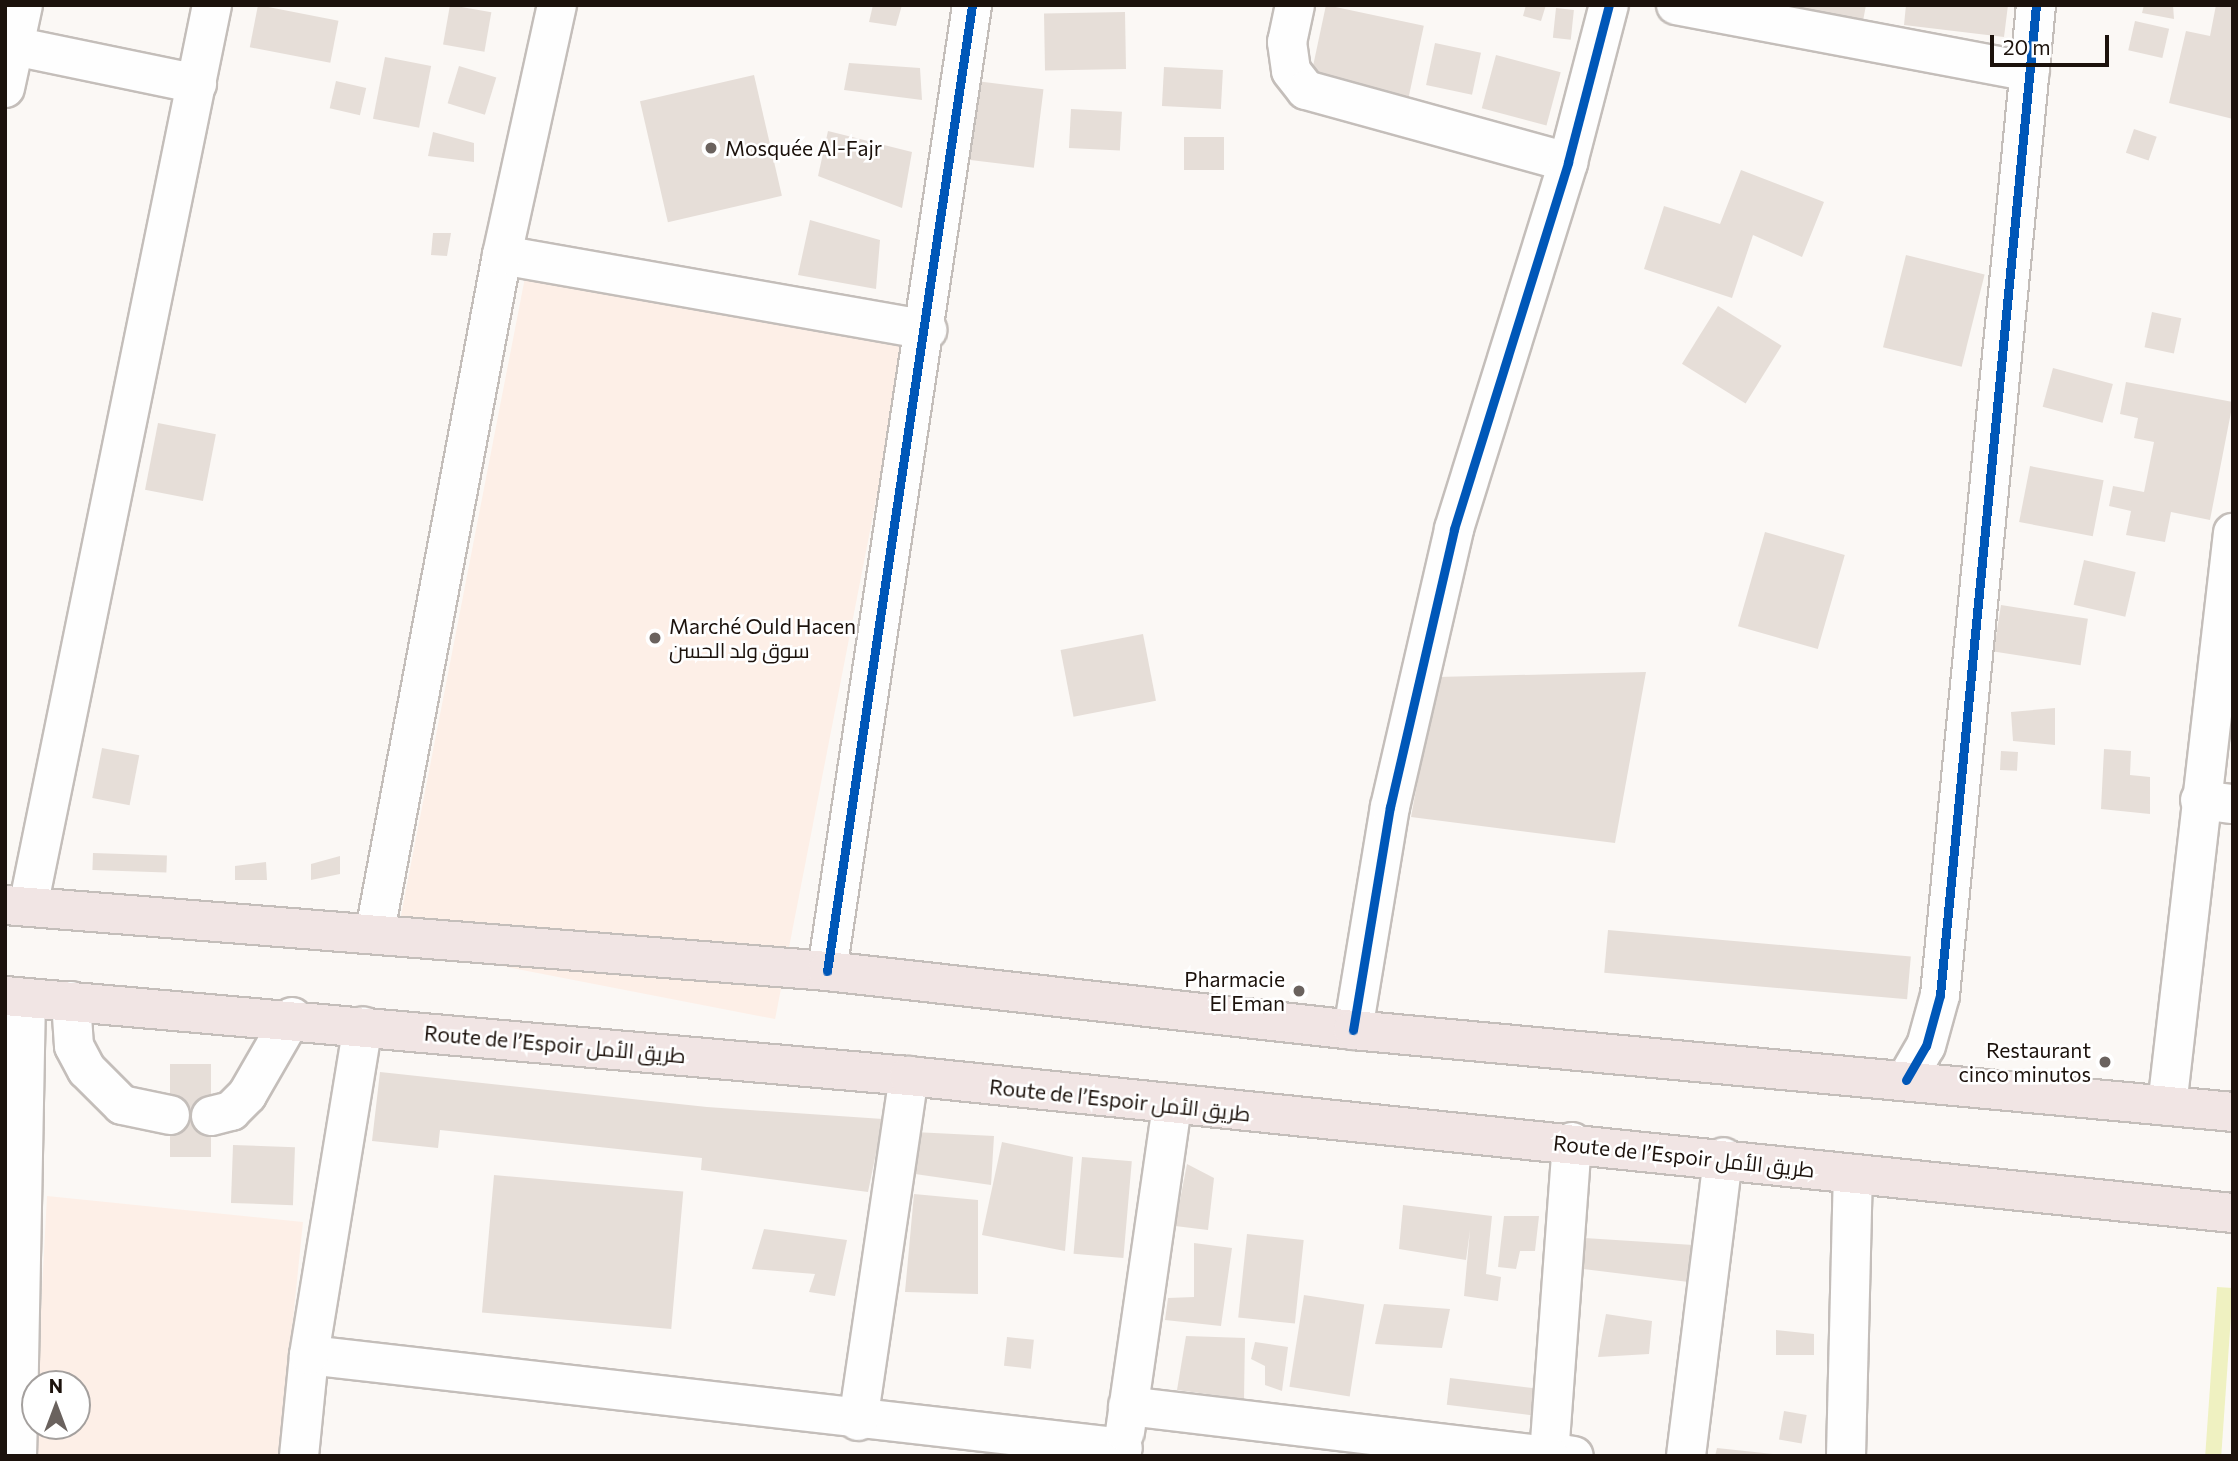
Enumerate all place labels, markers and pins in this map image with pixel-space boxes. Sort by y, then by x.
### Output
place label: Mosquée Al-Fajr [725,135,882,161]
marker: Mosquée Al-Fajr [703,140,719,156]
place label: Marché Ould Hacen سوق ولد الحسن [669,613,856,663]
marker: Marché Ould Hacen سوق ولد الحسن [647,630,663,646]
place label: Pharmacie El Eman [1184,966,1285,1016]
marker: Pharmacie El Eman [1291,983,1307,999]
place label: Restaurant cinco minutos [1958,1037,2091,1087]
marker: Restaurant cinco minutos [2097,1054,2113,1070]

